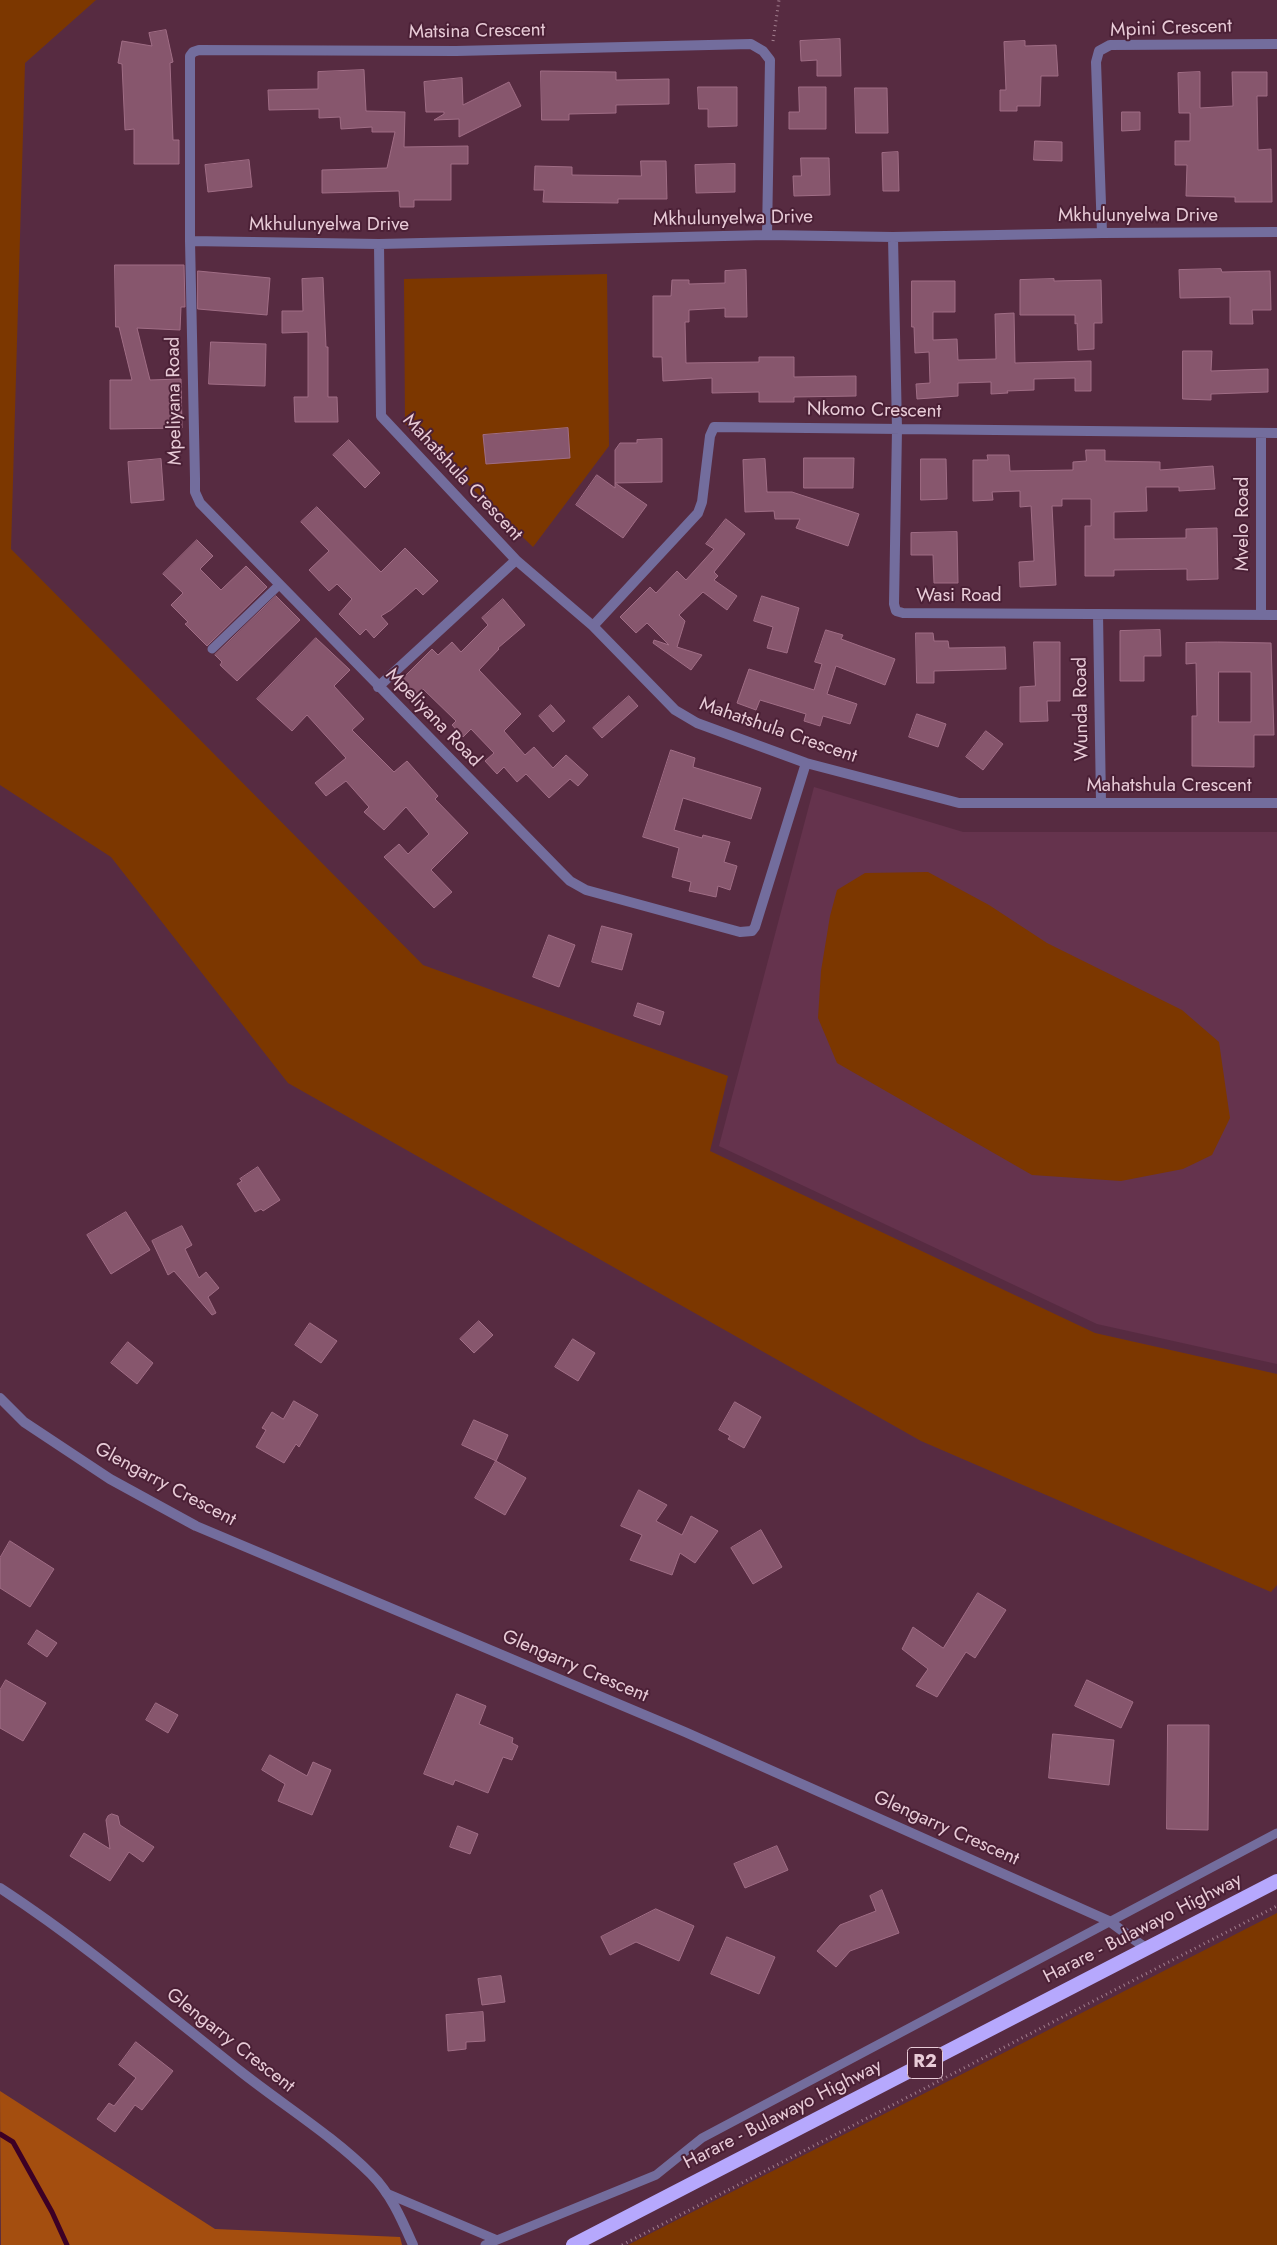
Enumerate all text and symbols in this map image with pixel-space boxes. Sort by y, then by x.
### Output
street label: Mpini Crescent [1110,15,1232,43]
street label: Matsina Crescent [409,19,545,45]
street label: Mkhulunyelwa Drive [1058,205,1218,227]
street label: Mkhulunyelwa Drive [653,206,813,232]
street label: Mkhulunyelwa Drive [249,214,409,236]
street label: Mpeliyana Road [162,337,188,465]
street label: Nkomo Crescent [807,398,941,424]
street label: Mahatshula Crescent [397,410,527,546]
street label: Mvelo Road [1232,477,1254,571]
street label: Wasi Road [916,585,1002,607]
street label: Wunda Road [1070,657,1094,761]
street label: Mpeliyana Road [380,664,486,772]
street label: Mahatshula Crescent [696,693,860,769]
street label: Mahatshula Crescent [1086,775,1252,797]
street label: Glengarry Crescent [91,1438,239,1532]
street label: Glengarry Crescent [498,1626,652,1708]
street label: Glengarry Crescent [870,1787,1022,1871]
street label: Harare - Bulawayo Highway [1040,1869,1246,1989]
street label: Glengarry Crescent [161,1984,299,2098]
road number: R2 [908,2048,942,2078]
street label: Harare - Bulawayo Highway [680,2055,886,2175]

